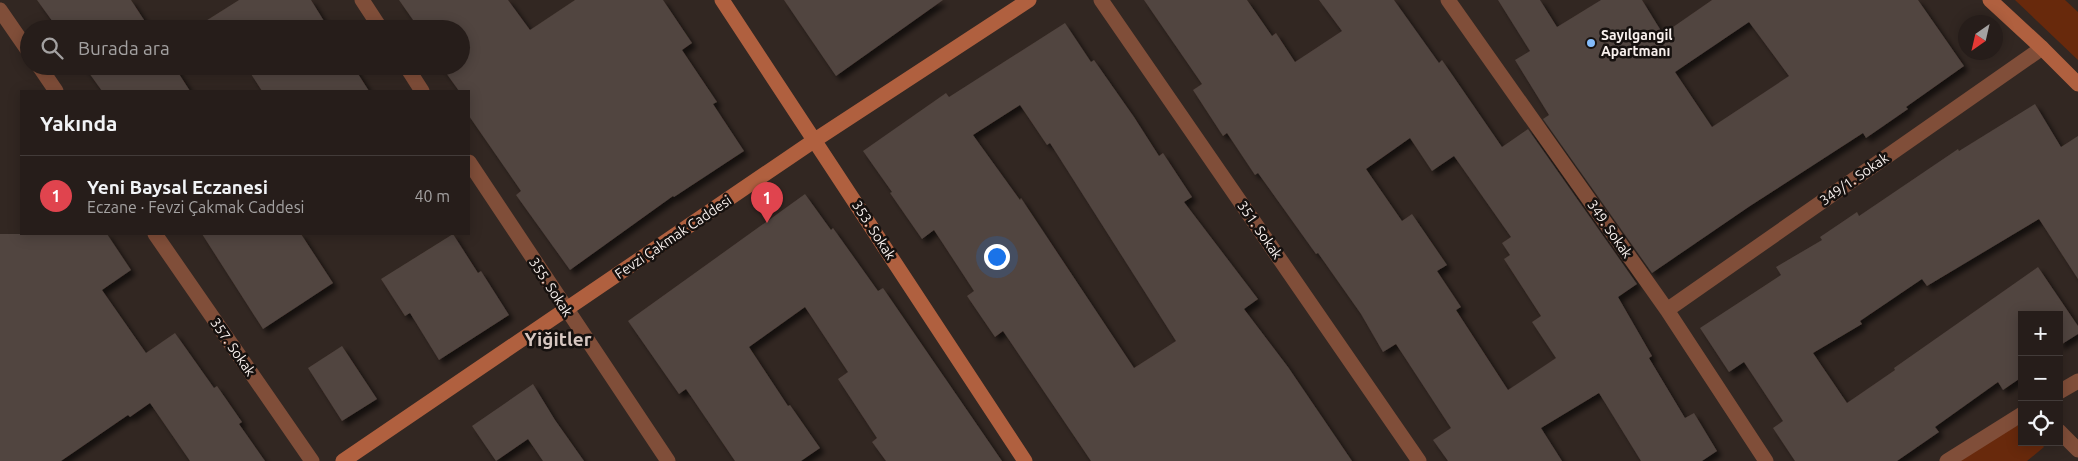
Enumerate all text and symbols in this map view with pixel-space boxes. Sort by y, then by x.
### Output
north arrow [1958,15,2003,60]
search box [20,20,470,75]
place label: Sayılgangil Apartmanı [1601,27,1673,59]
icon: search [38,34,66,62]
text: Burada ara [78,37,170,59]
marker: Sayılgangil Apartmanı [1585,37,1597,49]
text: Yakında [40,111,117,135]
street label: 349/1. Sokak [1817,149,1891,209]
text: Yeni Baysal Eczanesi [87,176,268,198]
pin: 1 [751,182,783,223]
text: 1 [51,187,61,205]
text: 40 m [414,187,450,205]
street label: Fevzi Çakmak Caddesi [612,192,734,282]
street label: 353. Sokak [849,197,899,263]
street label: 349. Sokak [1584,197,1636,261]
text: Eczane · Fevzi Çakmak Caddesi [87,198,305,216]
street label: 351. Sokak [1234,198,1286,262]
your location [984,244,1010,270]
street label: 355. Sokak [526,254,576,320]
map controls [2018,311,2063,446]
button: + [2018,311,2063,356]
street label: 357. Sokak [207,315,259,379]
district label: Yiğitler [524,328,592,350]
button: − [2018,356,2063,401]
button: locate [2018,401,2063,446]

